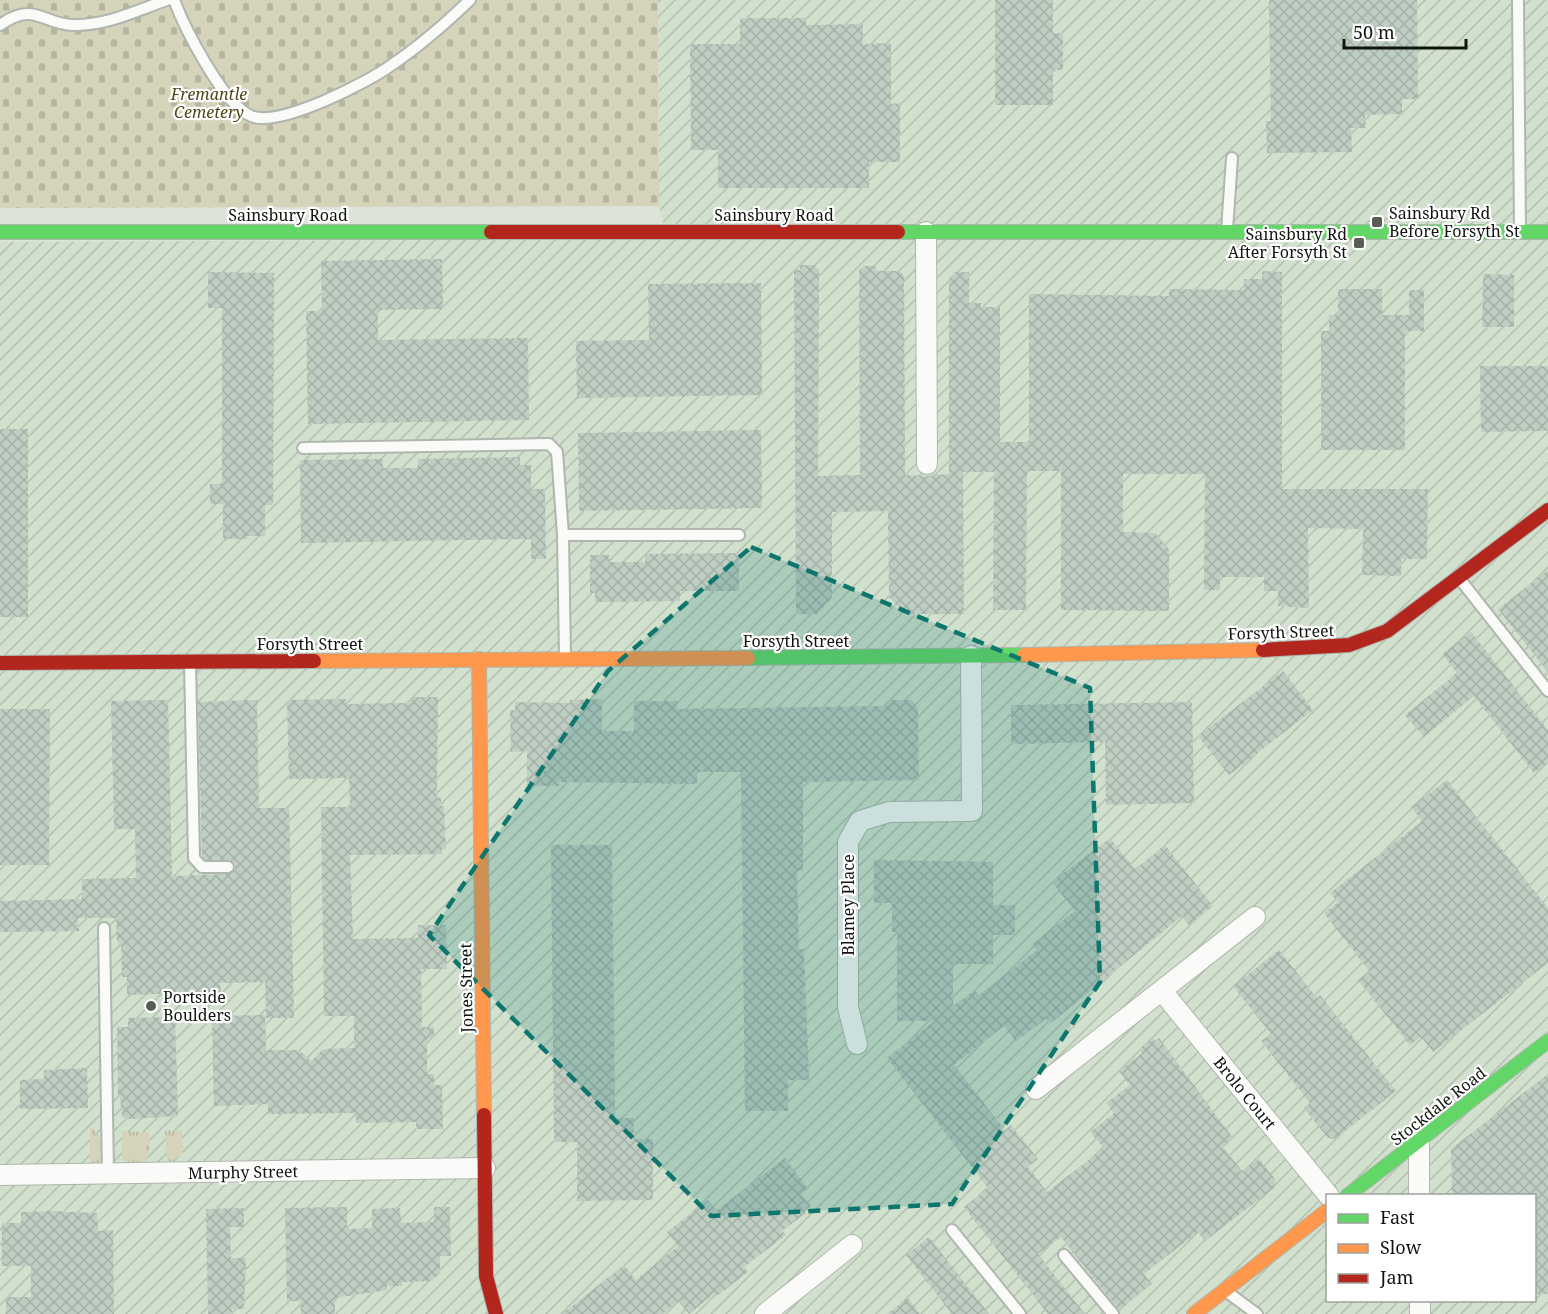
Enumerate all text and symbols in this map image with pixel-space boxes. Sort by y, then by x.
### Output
scale bar [1344,12,1466,50]
text: 50 m [1353,20,1395,44]
park label: Fremantle Cemetery [170,83,247,123]
place label: Sainsbury Rd Before Forsyth St [1389,202,1520,242]
street label: Sainsbury Road [228,204,348,226]
street label: Sainsbury Road [714,204,834,226]
marker: Sainsbury Rd Before Forsyth St [1370,215,1384,229]
place label: Sainsbury Rd After Forsyth St [1228,223,1347,263]
marker: Sainsbury Rd After Forsyth St [1352,236,1366,250]
street label: Forsyth Street [1227,619,1335,645]
street label: Forsyth Street [743,630,850,652]
street label: Forsyth Street [257,633,364,655]
street label: Blamey Place [837,854,859,956]
street label: Jones Street [454,943,478,1034]
place label: Portside Boulders [163,986,231,1026]
marker: Portside Boulders [144,999,158,1013]
street label: Brolo Court [1209,1052,1281,1134]
street label: Stockdale Road [1386,1062,1490,1150]
street label: Murphy Street [188,1160,299,1184]
legend [1326,1194,1536,1302]
text: Fast [1380,1205,1415,1229]
text: Slow [1380,1235,1422,1259]
text: Jam [1379,1265,1414,1289]

